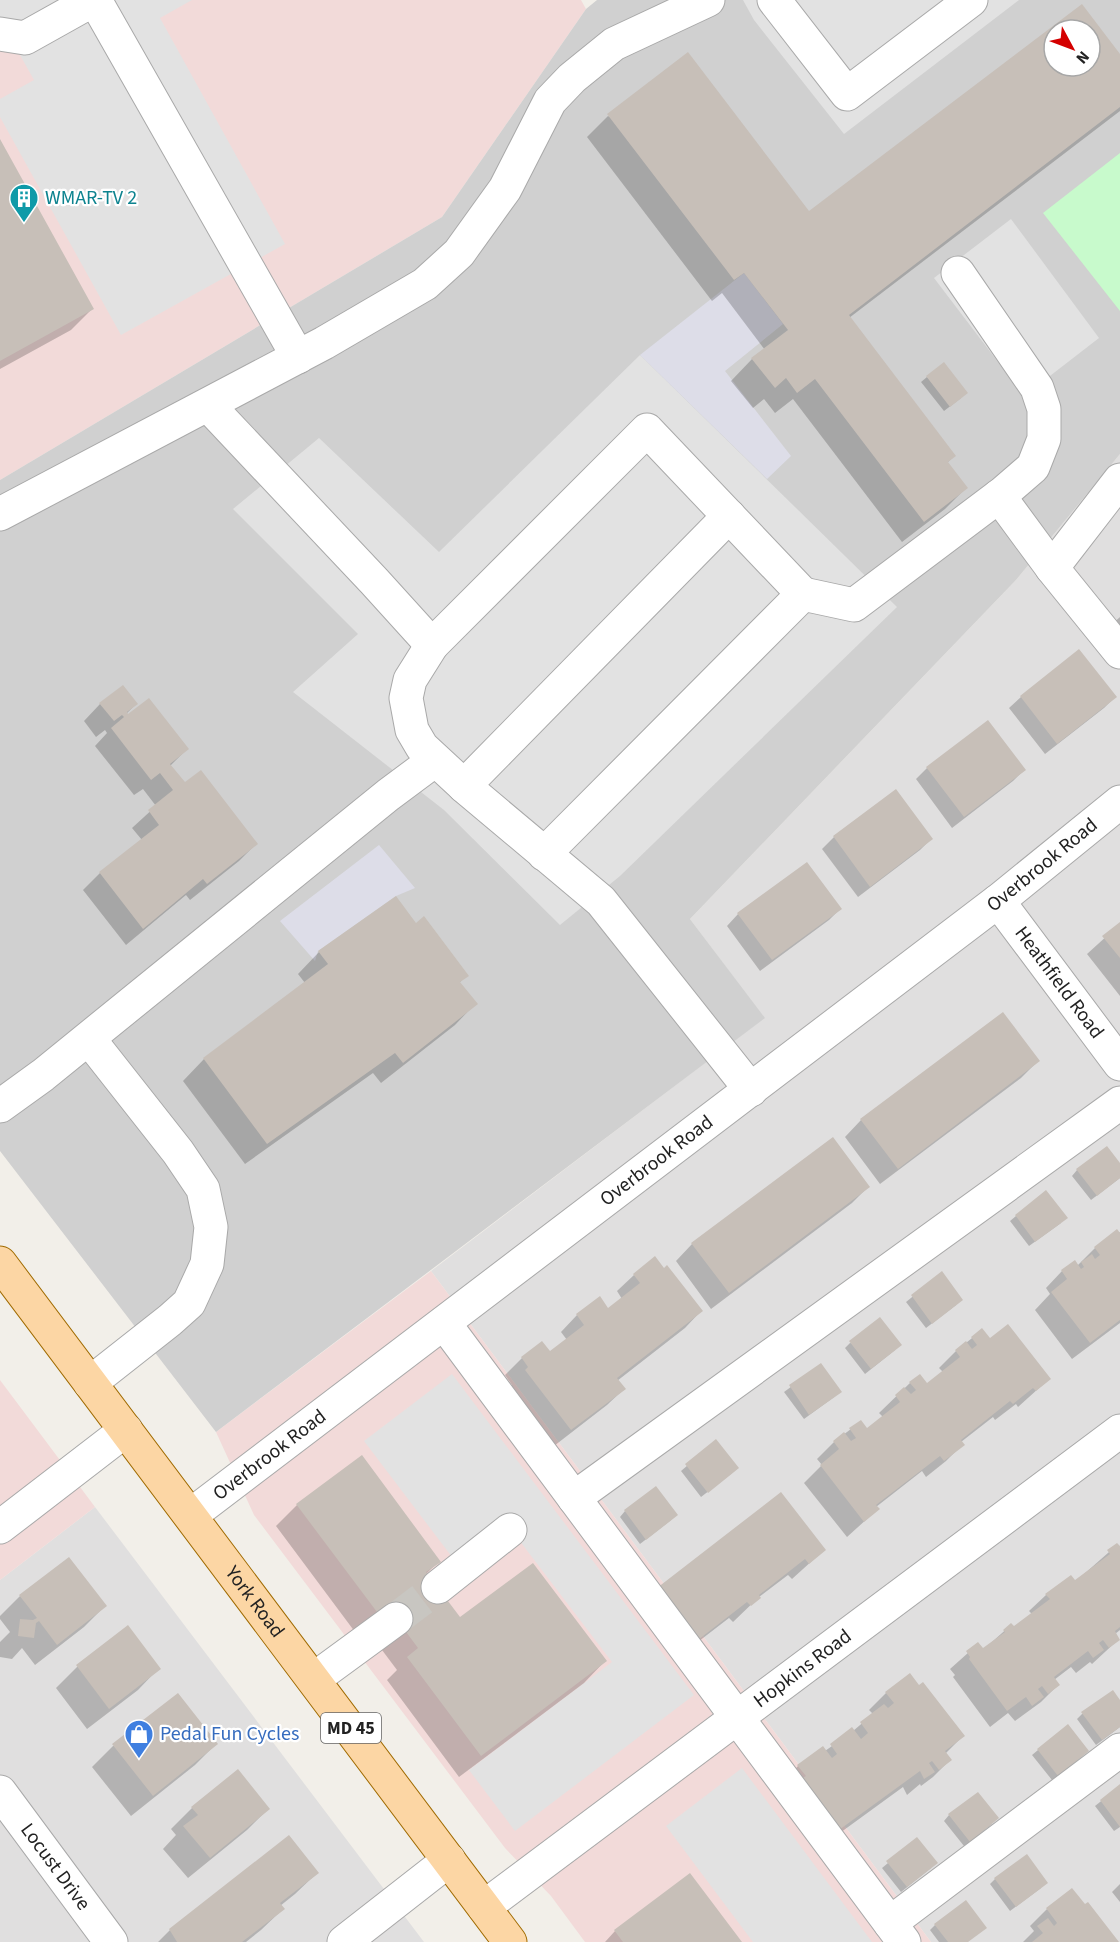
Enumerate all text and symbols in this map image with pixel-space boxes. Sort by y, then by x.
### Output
north arrow [1042,18,1102,78]
text: N [1071,46,1094,68]
building icon: WMAR-TV 2 [8,182,40,224]
place label: WMAR-TV 2 [45,184,137,212]
street label: Overbrook Road [981,811,1104,919]
street label: Heathfield Road [1008,921,1110,1045]
street label: Overbrook Road [594,1109,719,1213]
street label: Overbrook Road [207,1403,332,1507]
street label: York Road [218,1559,291,1644]
street label: Hopkins Road [748,1623,858,1715]
road number: MD 45 [321,1713,381,1743]
shop icon: Pedal Fun Cycles [123,1718,155,1760]
place label: Pedal Fun Cycles [160,1720,299,1748]
street label: Locust Drive [14,1817,97,1916]

